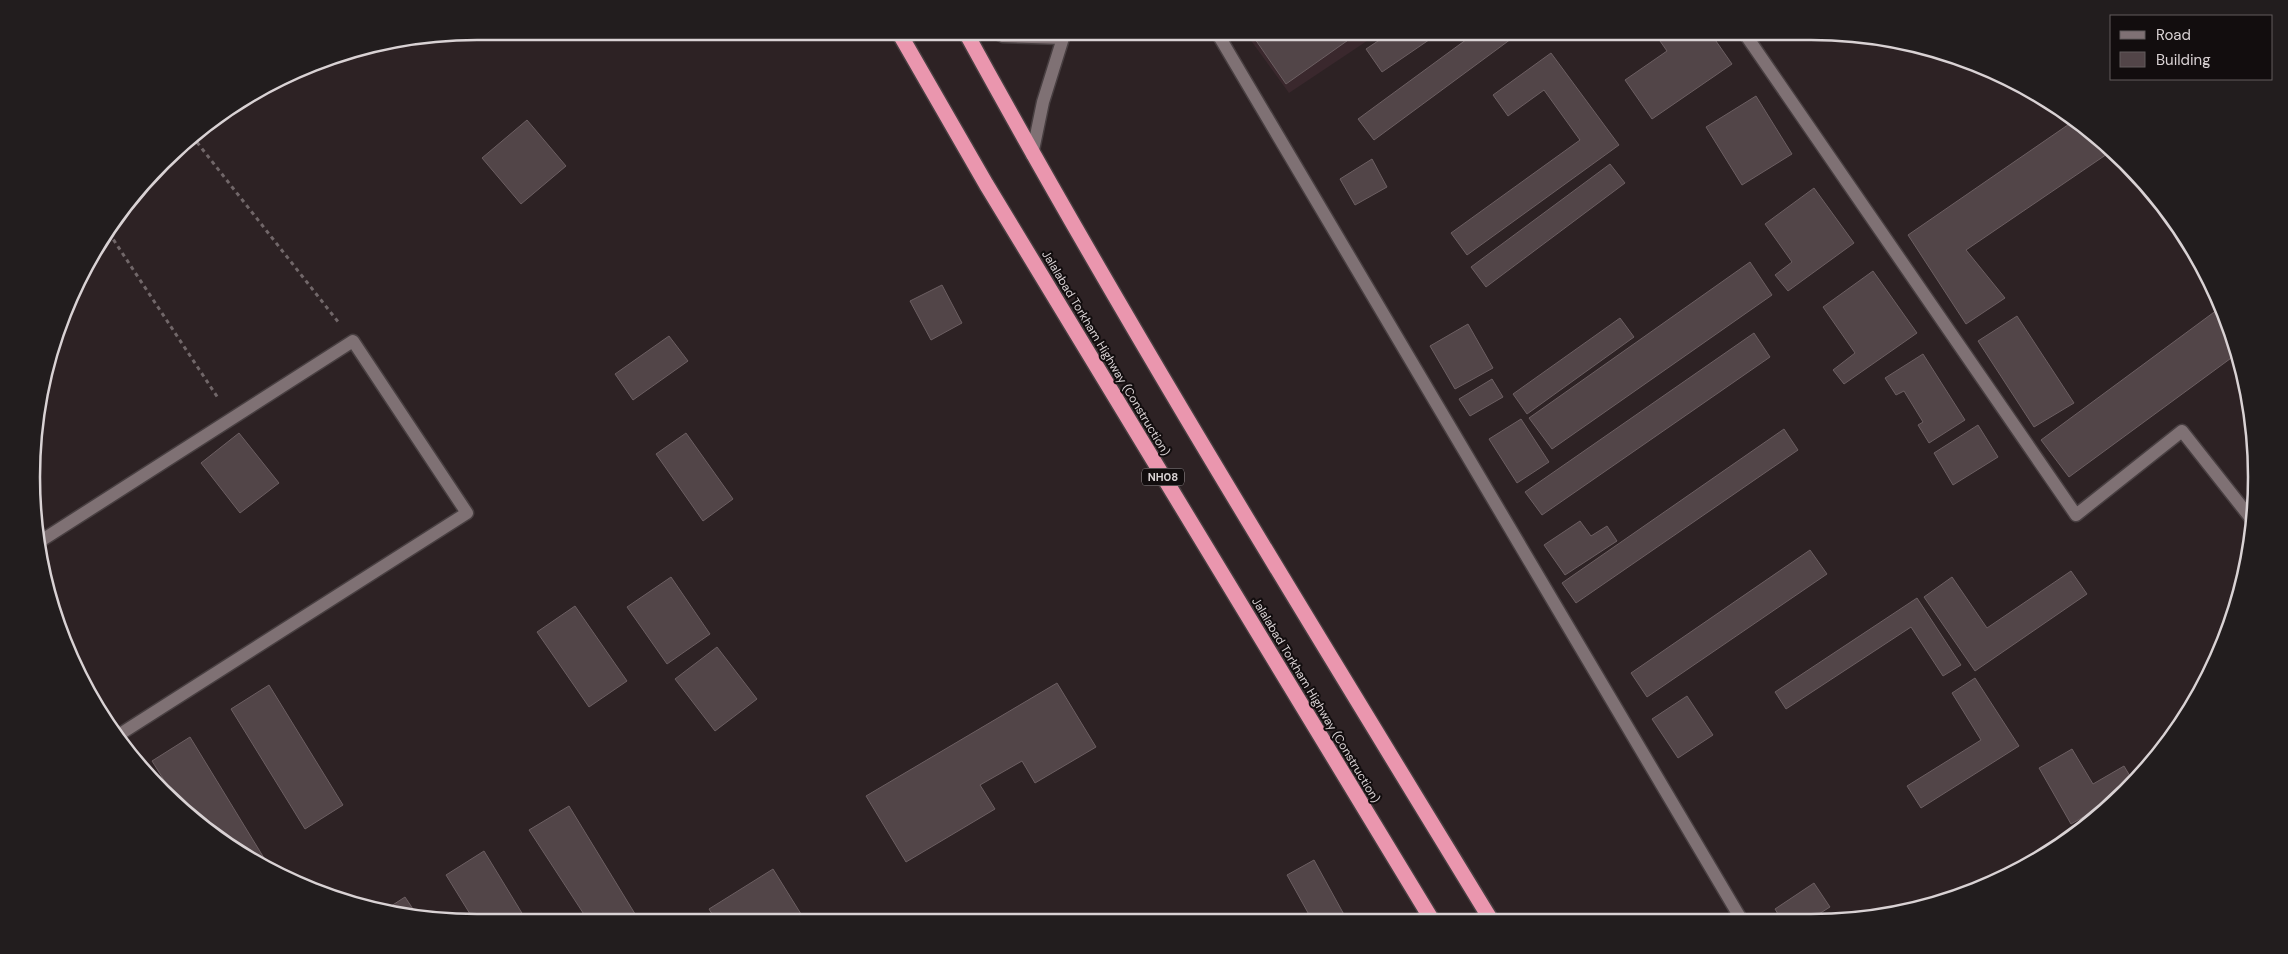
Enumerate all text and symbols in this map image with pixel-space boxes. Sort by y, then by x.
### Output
legend [2110,15,2273,80]
text: Road [2156,25,2191,45]
text: Building [2156,50,2211,70]
street label: Jalalabad Torkham Highway (Construction) [1038,247,1174,459]
road number: NH08 [1142,468,1184,486]
street label: Jalalabad Torkham Highway (Construction) [1248,594,1384,806]

